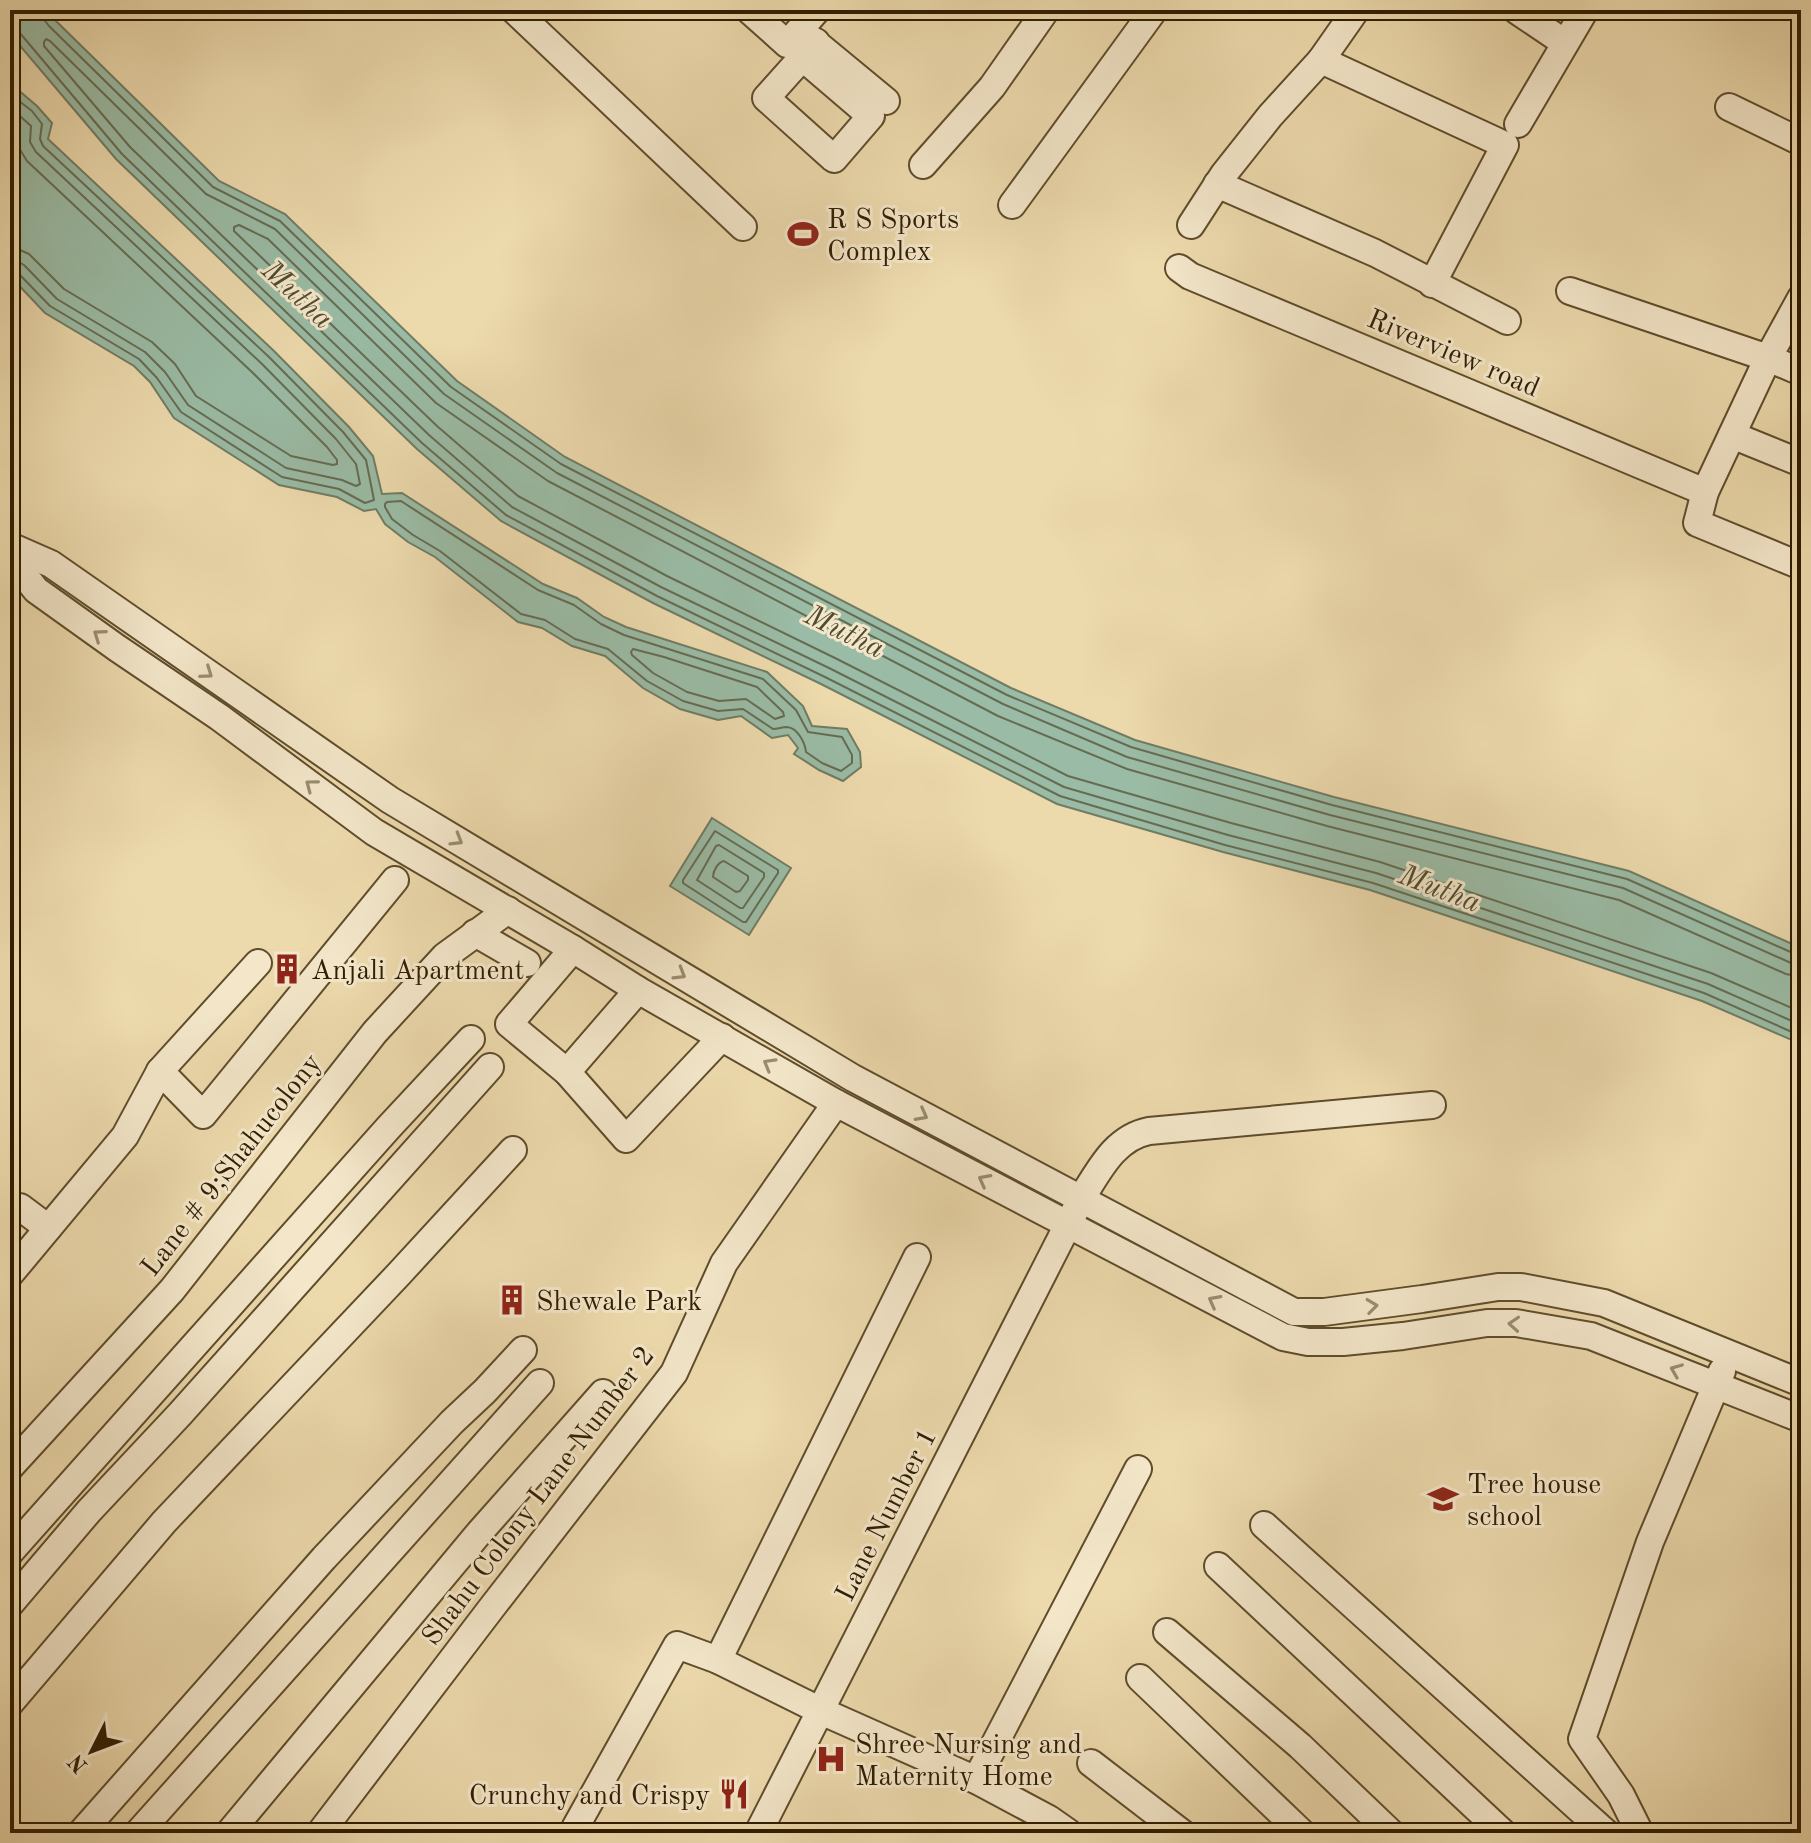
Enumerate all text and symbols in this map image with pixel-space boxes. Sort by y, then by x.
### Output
place label: R S Sports Complex [827,207,959,267]
sports icon: R S Sports Complex [786,217,820,251]
water label: Mutha [255,255,338,335]
street label: Riverview road [1363,306,1543,404]
water label: Mutha [798,600,889,665]
one-way arrow [93,630,108,645]
one-way arrow [199,663,213,678]
one-way arrow [306,781,320,795]
one-way arrow [448,831,463,846]
water label: Mutha [1393,860,1484,919]
building icon: Anjali Apartment [270,952,304,986]
place label: Anjali Apartment [311,958,524,986]
one-way arrow [671,964,686,980]
street label: Lane # 9;Shahucolony [137,1049,328,1282]
one-way arrow [763,1058,778,1074]
one-way arrow [914,1105,928,1120]
one-way arrow [977,1174,992,1189]
building icon: Shewale Park [495,1283,529,1317]
place label: Shewale Park [536,1289,702,1317]
one-way arrow [1208,1295,1222,1310]
one-way arrow [1365,1298,1379,1315]
one-way arrow [1507,1316,1520,1333]
street label: Shahu Colony Lane Number 2 [418,1342,661,1652]
one-way arrow [1670,1363,1684,1380]
street label: Lane Number 1 [832,1424,943,1606]
place label: Tree house school [1467,1472,1601,1532]
school or university icon: Tree house school [1426,1482,1460,1516]
north arrow [52,1711,132,1791]
place label: Shree Nursing and Maternity Home [855,1732,1082,1792]
hospital icon: Shree Nursing and Maternity Home [814,1742,848,1776]
text: N [65,1749,92,1777]
restaurant icon: Crunchy and Crispy [717,1777,751,1811]
place label: Crunchy and Crispy [469,1783,710,1811]

